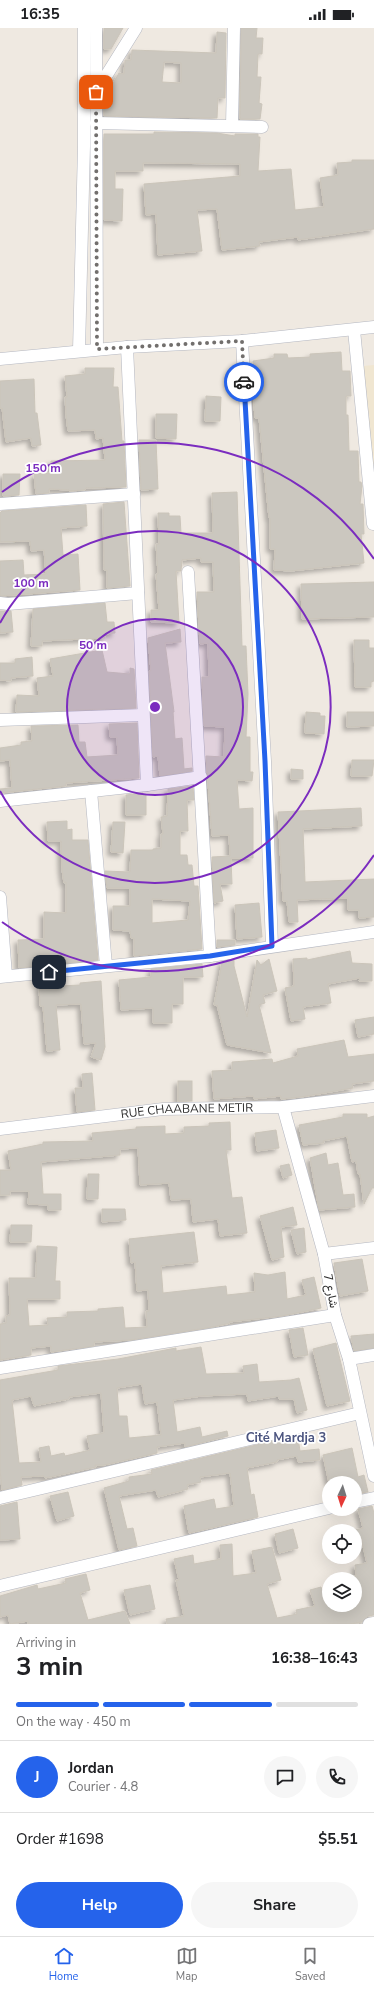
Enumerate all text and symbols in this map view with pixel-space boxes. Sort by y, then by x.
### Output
text: 16:35 [20,4,60,24]
pin [79,75,113,109]
icon: bag [85,81,107,103]
courier [224,362,264,402]
icon: car [233,371,255,393]
text: 150 m [25,460,61,476]
text: 100 m [13,575,49,591]
text: 50 m [79,637,107,653]
centre of rings [148,700,162,714]
pin [32,955,66,989]
icon: home [38,961,60,983]
street label: RUE CHAABANE METIR [120,1099,253,1122]
street label: شارع 7 [319,1273,342,1310]
district label: Cité Mardja 3 [246,1429,326,1447]
north arrow [322,1476,362,1516]
map controls [322,1476,362,1612]
button: locate [322,1524,362,1564]
button: layers [322,1572,362,1612]
text: Arriving in [16,1634,76,1652]
text: 16:38–16:43 [271,1648,358,1668]
text: 3 min [16,1649,83,1684]
text: On the way · 450 m [16,1713,131,1731]
button: chat [264,1756,306,1798]
button: phone [316,1756,358,1798]
text: Jordan [68,1758,114,1778]
text: J [34,1767,40,1787]
text: Courier · 4.8 [68,1778,138,1796]
text: Order #1698 [16,1829,104,1849]
text: $5.51 [318,1829,358,1849]
button: Help [16,1882,183,1928]
button: Share [191,1882,358,1928]
tab: Home [49,1945,78,1984]
tab: Map [176,1945,198,1984]
tab: Saved [295,1945,325,1984]

